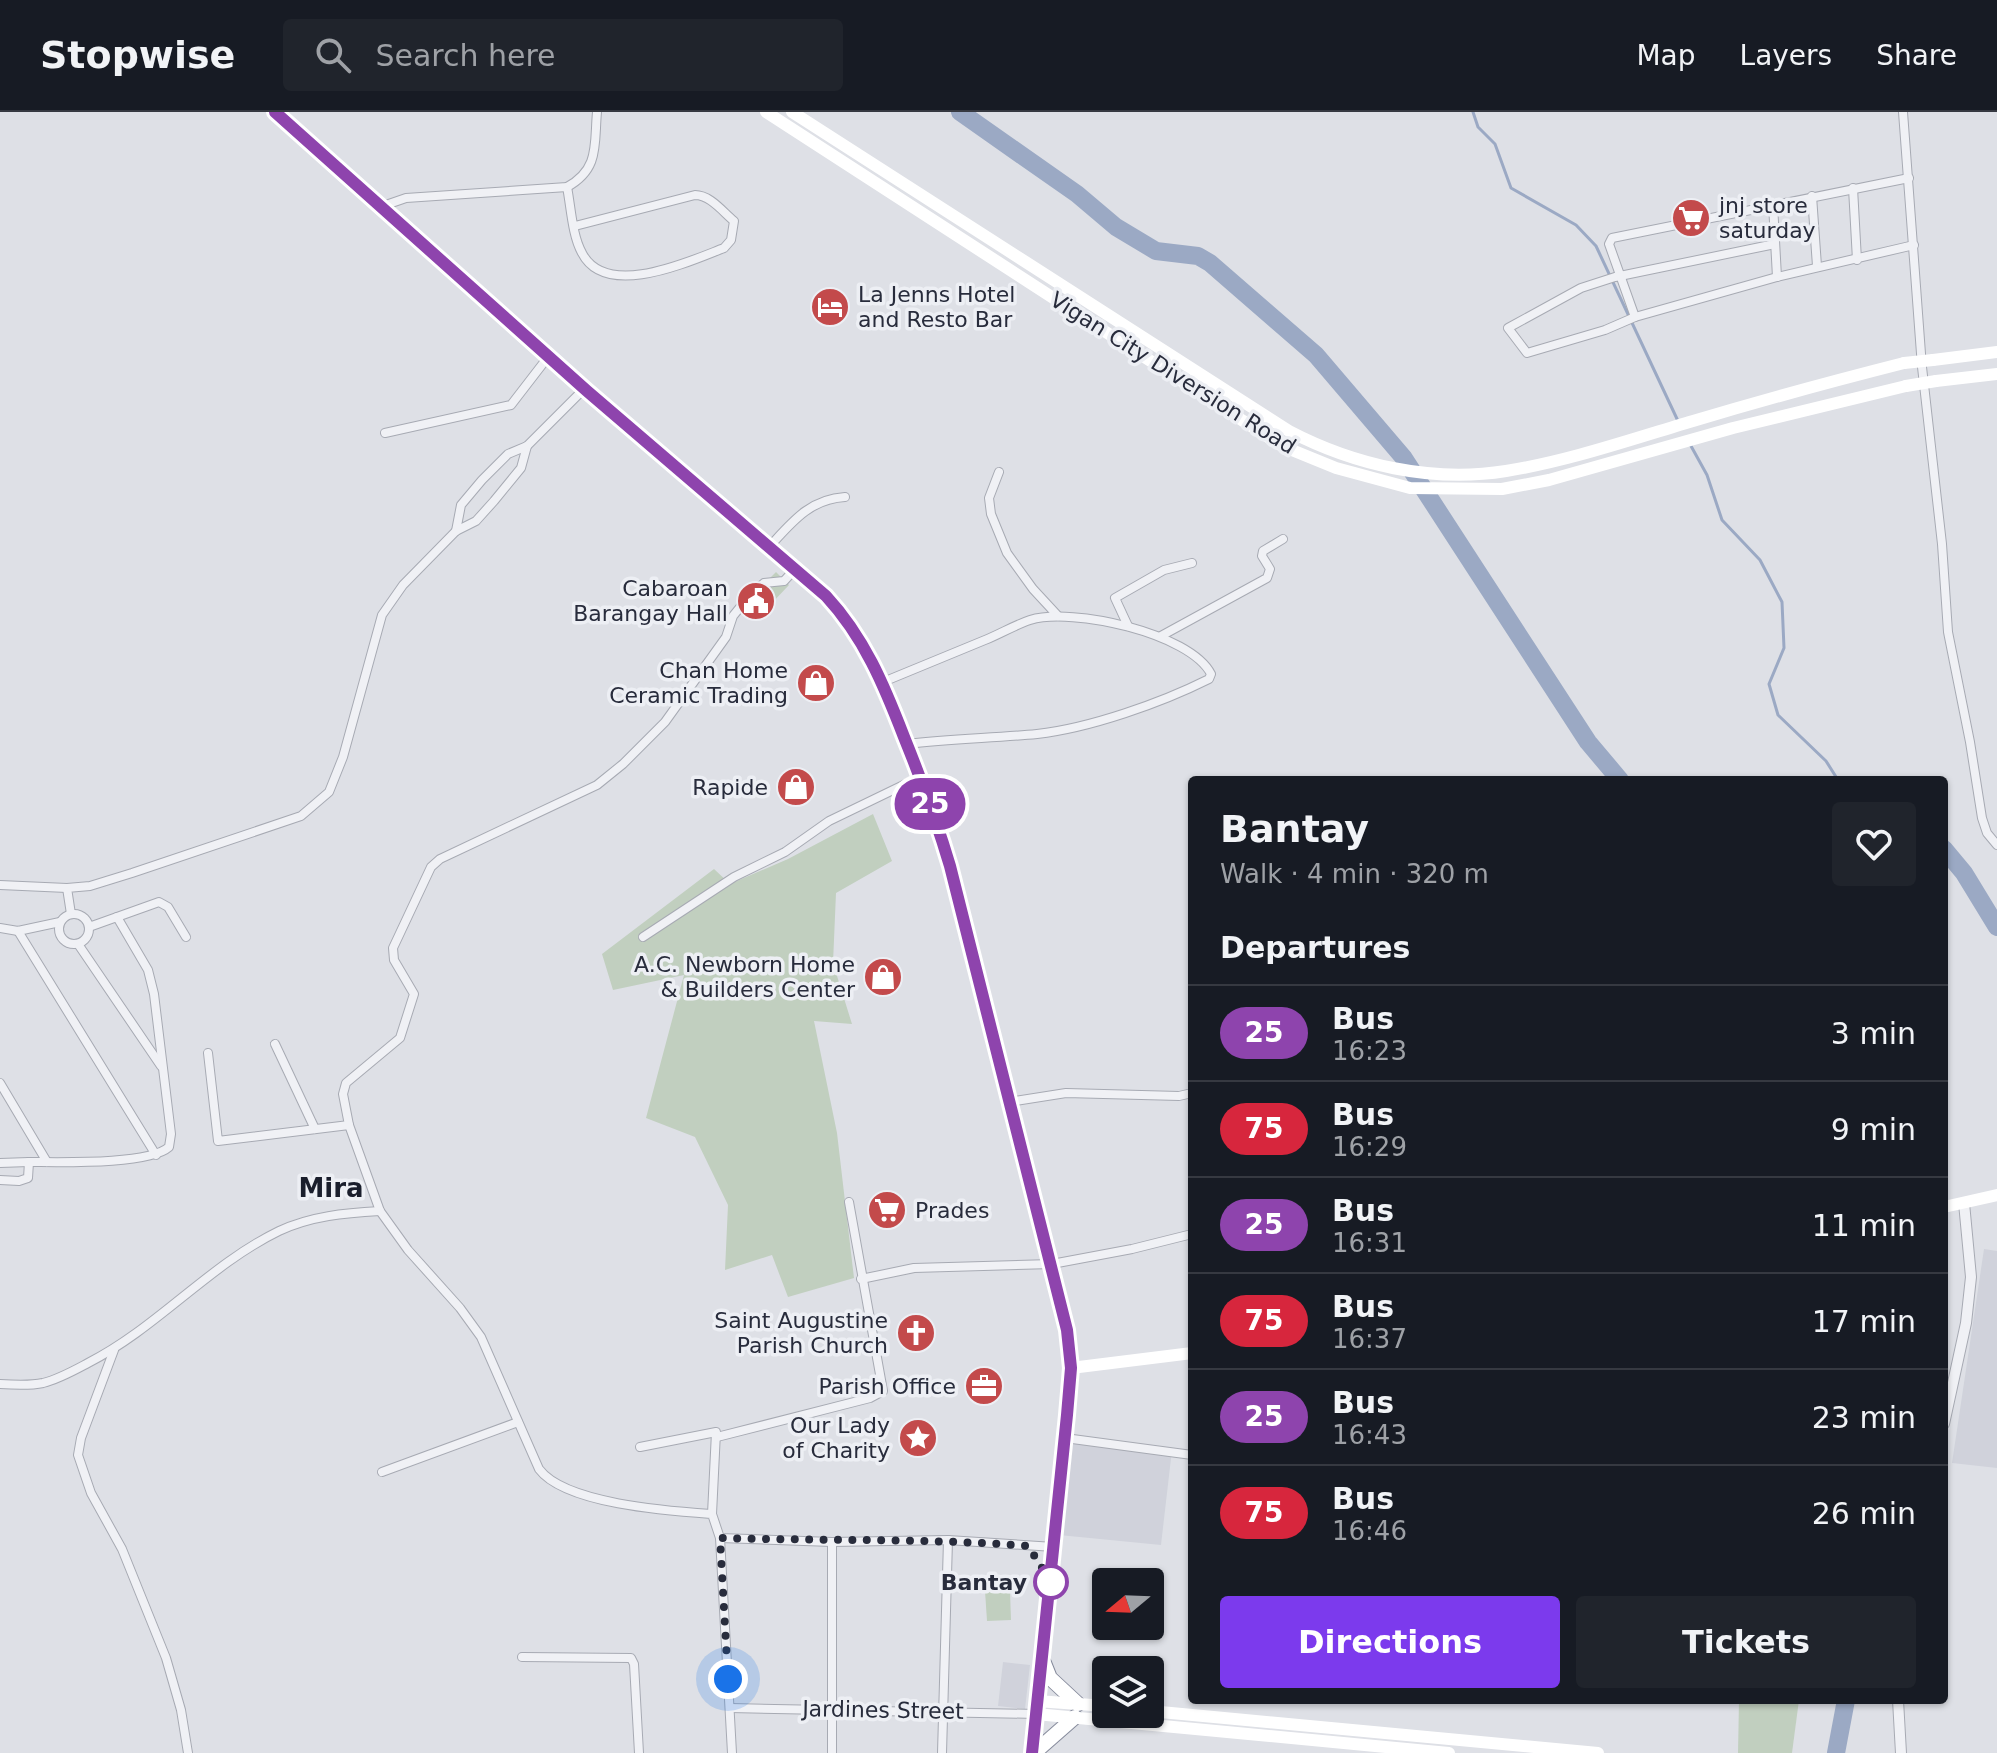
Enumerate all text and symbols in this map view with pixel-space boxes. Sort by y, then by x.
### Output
search box [283,19,843,91]
text: Stopwise [40,33,235,77]
icon: search [311,33,355,77]
text: Search here [375,38,556,73]
text: Map [1636,39,1696,72]
text: Layers [1740,39,1832,72]
text: Share [1876,39,1957,72]
place label: jnj store saturday [1718,193,1816,243]
supermarket icon: jnj store saturday [1670,197,1712,239]
place label: La Jenns Hotel and Resto Bar [858,282,1015,332]
hotel icon: La Jenns Hotel and Resto Bar [809,286,851,328]
street label: Vigan City Diversion Road [1046,287,1300,459]
place label: Cabaroan Barangay Hall [573,576,728,626]
public building icon: Cabaroan Barangay Hall [735,580,777,622]
place label: Chan Home Ceramic Trading [609,658,788,708]
shop icon: Chan Home Ceramic Trading [795,662,837,704]
shop icon: Rapide [775,766,817,808]
place label: Rapide [692,775,768,800]
line badge: 25 [894,778,966,830]
text: 25 [911,787,949,820]
button: heart [1832,802,1916,886]
text: Bantay [1220,807,1369,851]
text: Walk · 4 min · 320 m [1220,859,1489,889]
text: Departures [1220,930,1410,965]
place label: A.C. Newborn Home & Builders Center [634,952,856,1002]
shop icon: A.C. Newborn Home & Builders Center [862,956,904,998]
text: Bus [1332,1001,1394,1036]
text: 25 [1245,1016,1283,1049]
text: 3 min [1831,1016,1916,1051]
text: 16:23 [1332,1036,1407,1066]
text: Bus [1332,1097,1394,1132]
text: 75 [1245,1112,1283,1145]
text: 9 min [1831,1112,1916,1147]
text: 16:29 [1332,1132,1407,1162]
district label: Mira [298,1173,364,1203]
supermarket icon: Prades [866,1189,908,1231]
text: Bus [1332,1193,1394,1228]
place label: Prades [915,1198,989,1223]
text: 25 [1245,1208,1283,1241]
text: 11 min [1812,1208,1916,1243]
text: 16:31 [1332,1228,1407,1258]
text: Bus [1332,1289,1394,1324]
text: 75 [1245,1304,1283,1337]
text: 17 min [1812,1304,1916,1339]
place label: Saint Augustine Parish Church [714,1308,888,1358]
church icon: Saint Augustine Parish Church [895,1312,937,1354]
text: 16:37 [1332,1324,1407,1354]
office icon: Parish Office [963,1365,1005,1407]
place label: Parish Office [818,1374,956,1399]
text: Bus [1332,1385,1394,1420]
text: 25 [1245,1400,1283,1433]
text: 23 min [1812,1400,1916,1435]
place label: Our Lady of Charity [782,1413,890,1463]
place icon: Our Lady of Charity [897,1417,939,1459]
text: 16:43 [1332,1420,1407,1450]
text: Bus [1332,1481,1394,1516]
text: 75 [1245,1496,1283,1529]
text: 26 min [1812,1496,1916,1531]
text: 16:46 [1332,1516,1407,1546]
marker: Bantay [1034,1565,1068,1599]
north arrow [1092,1568,1164,1640]
map controls [1092,1568,1164,1728]
place label: Bantay [941,1570,1027,1595]
button: Directions [1220,1596,1560,1688]
button: Tickets [1576,1596,1916,1688]
button: layers [1092,1656,1164,1728]
your location [708,1659,748,1699]
street label: Jardines Street [800,1696,964,1724]

